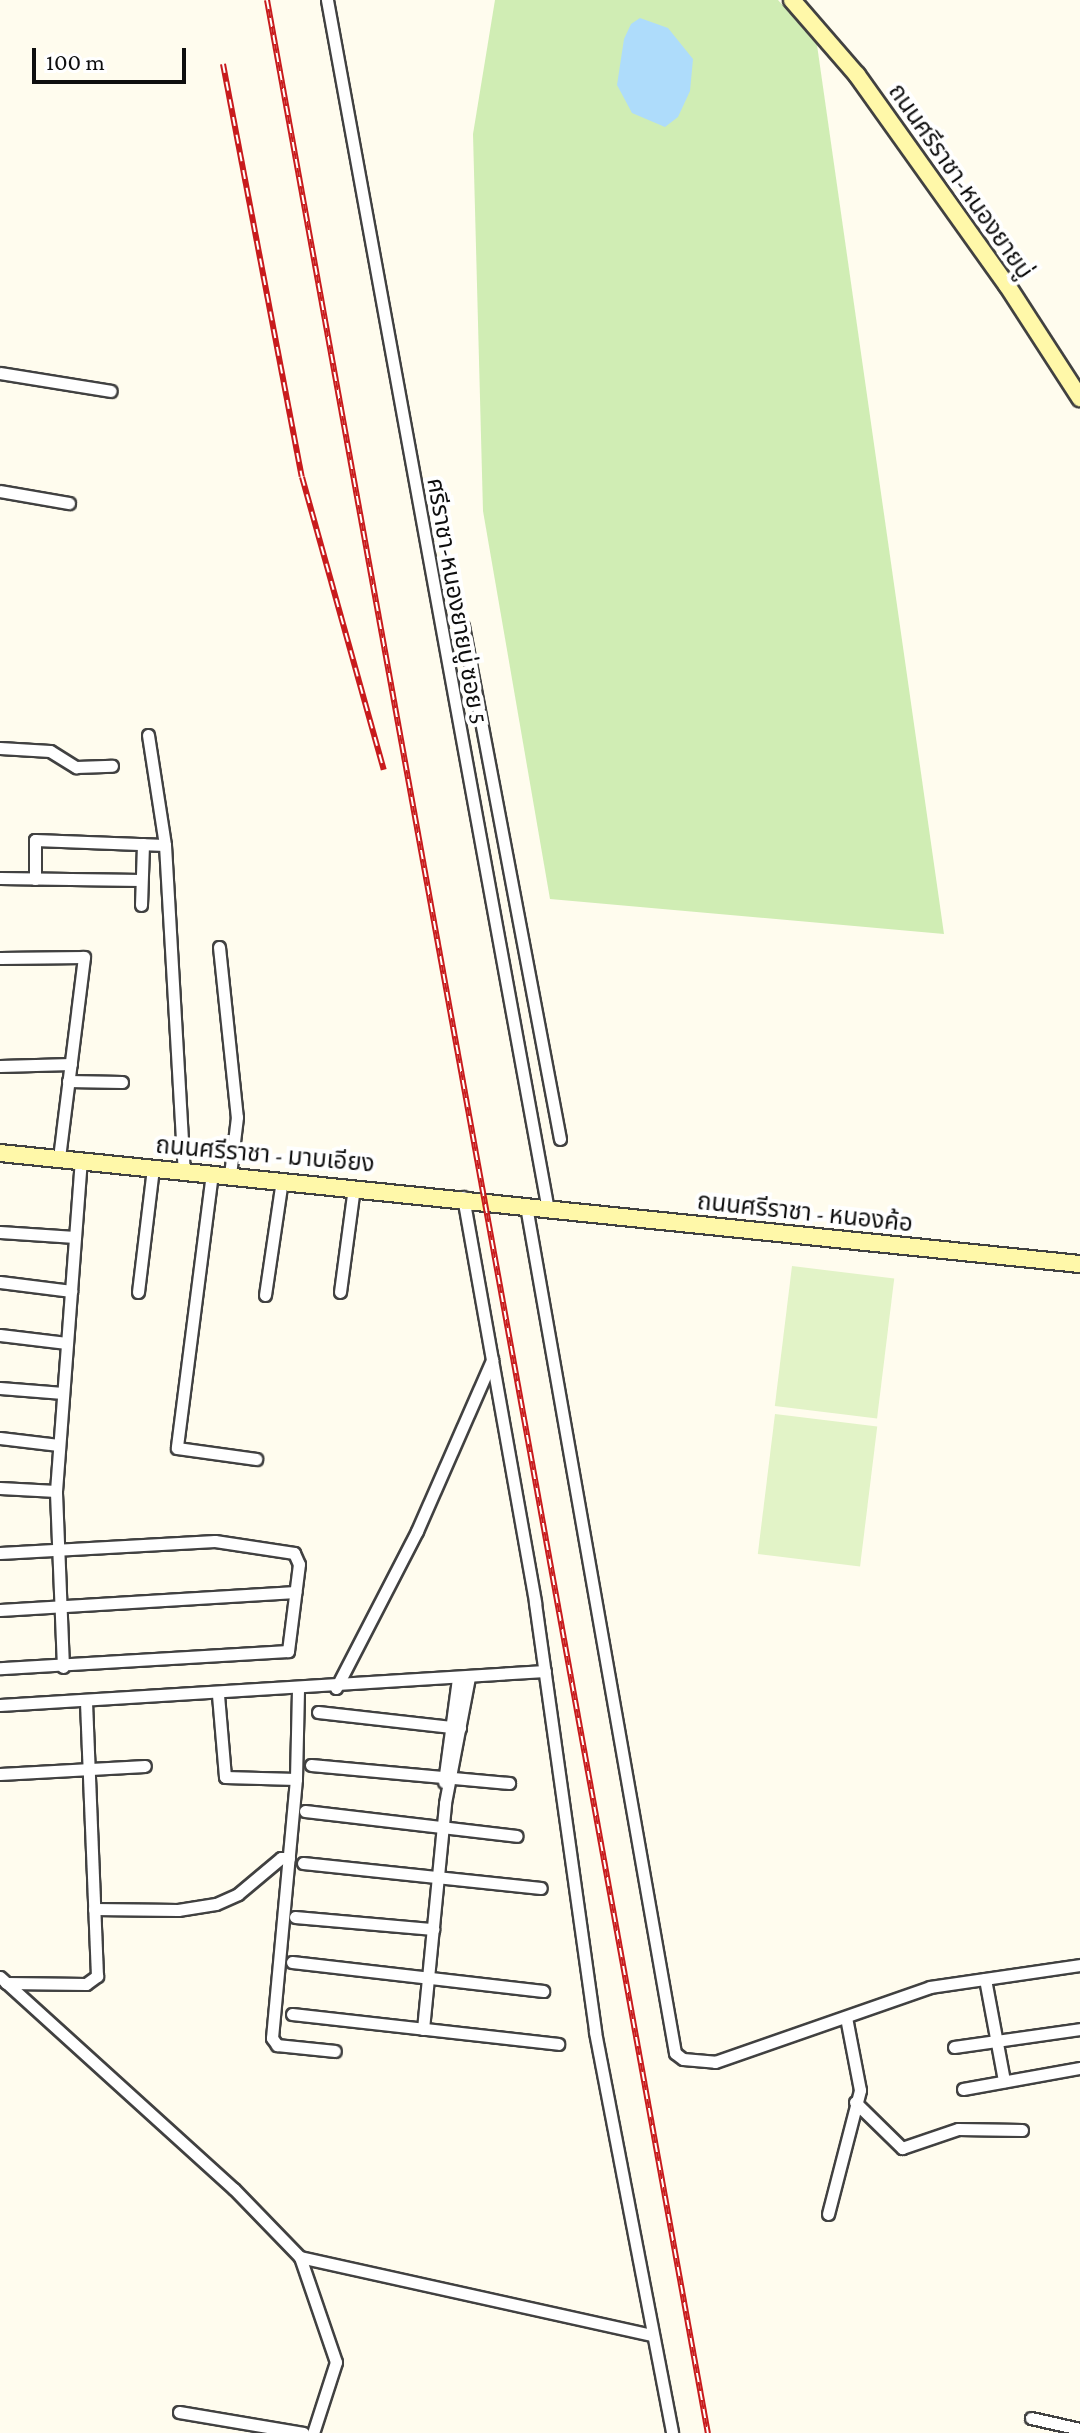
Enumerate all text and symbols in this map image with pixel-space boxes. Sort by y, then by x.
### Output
scale bar [36,32,190,82]
text: 100 m [46,48,105,75]
street label: ถนนศรีราชา-หนองยายบู่ [883,78,1039,284]
street label: ศรีราชา-หนองยายบู่ ซอย 5 [421,475,493,727]
street label: ถนนศรีราชา - มาบเอียง [154,1130,376,1178]
street label: ถนนศรีราชา - หนองค้อ [696,1186,914,1238]

